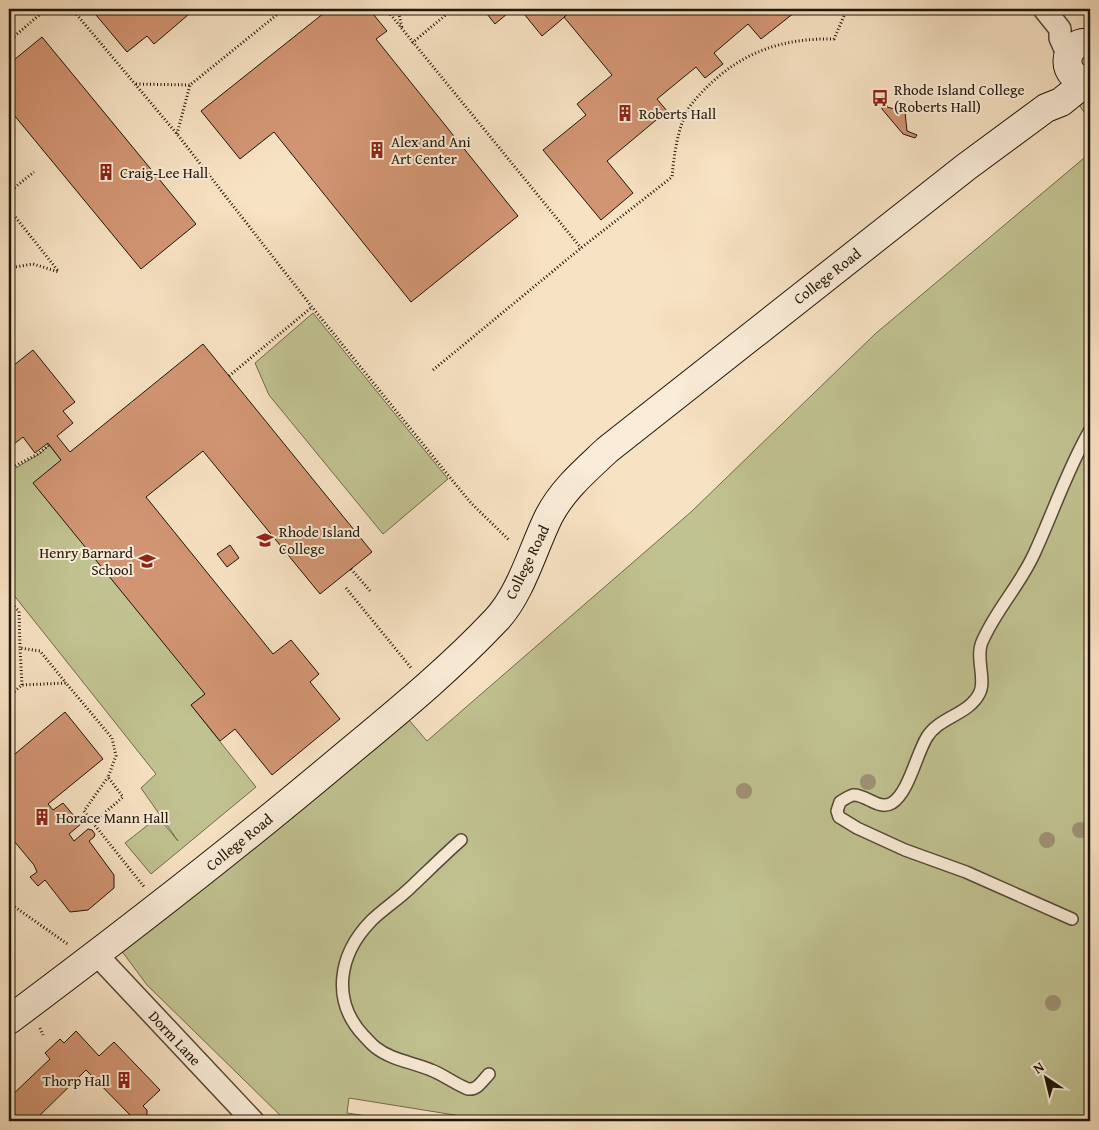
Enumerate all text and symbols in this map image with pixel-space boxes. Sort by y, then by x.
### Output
place label: Rhode Island College (Roberts Hall) [894,79,1024,117]
bus stop icon: Rhode Island College (Roberts Hall) [870,88,890,108]
building icon: Roberts Hall [615,103,635,123]
place label: Roberts Hall [639,103,716,124]
place label: Alex and Ani Art Center [391,131,471,169]
building icon: Alex and Ani Art Center [367,140,387,160]
building icon: Craig-Lee Hall [96,162,116,182]
place label: Craig-Lee Hall [120,162,208,183]
street label: College Road [789,243,865,309]
place label: Rhode Island College [279,521,360,559]
street label: College Road [500,521,554,603]
school or university icon: Rhode Island College [255,530,275,550]
place label: Henry Barnard School [39,542,133,580]
school or university icon: Henry Barnard School [137,551,157,571]
building icon: Horace Mann Hall [32,807,52,827]
place label: Horace Mann Hall [56,807,169,828]
street label: College Road [201,809,277,875]
street label: Dorm Lane [144,1006,206,1070]
north arrow [1022,1052,1072,1102]
text: N [1029,1056,1049,1078]
place label: Thorp Hall [42,1070,110,1091]
building icon: Thorp Hall [114,1070,134,1090]

